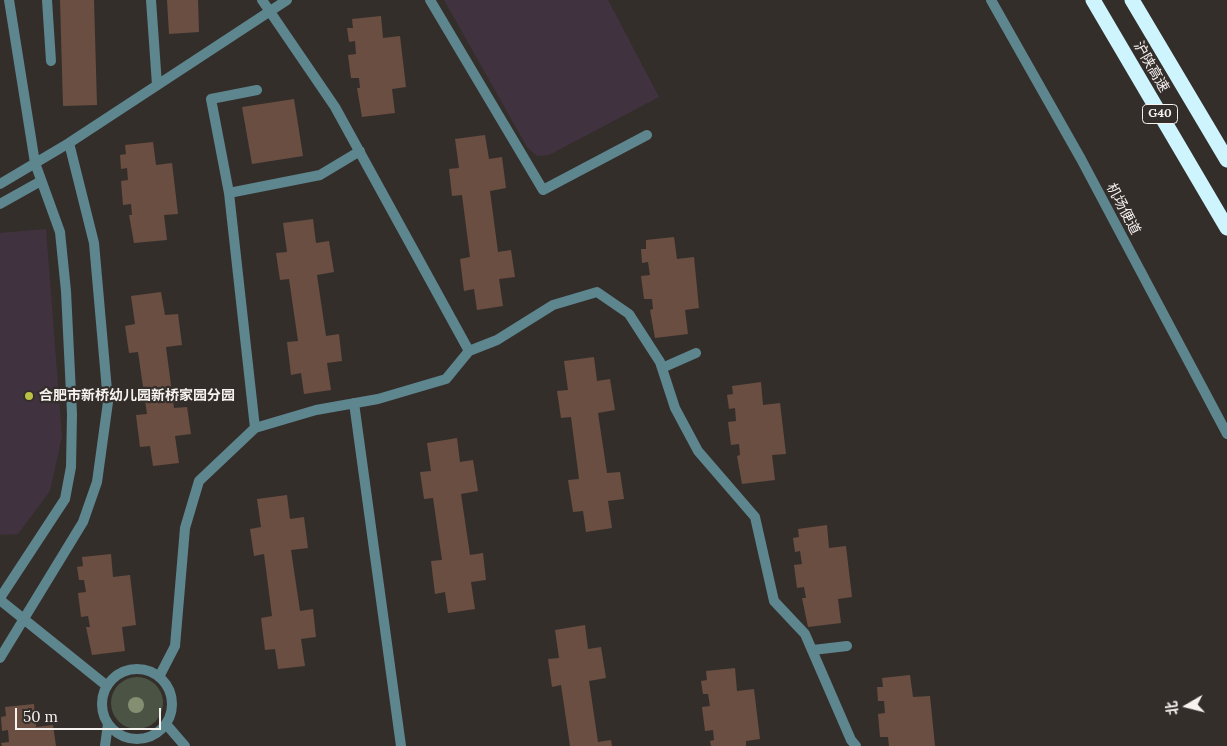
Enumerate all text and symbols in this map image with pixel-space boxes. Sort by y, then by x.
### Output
street label: 沪陕高速 [1130,39,1172,95]
road number: G40 [1142,105,1178,124]
street label: 机场便道 [1102,180,1144,238]
place label: 合肥市新桥幼儿园新桥家园分园 [39,388,235,404]
marker: 合肥市新桥幼儿园新桥家园分园 [23,390,35,402]
north arrow [1162,681,1212,731]
scale bar [18,698,164,730]
text: 北 [1162,700,1182,716]
text: 50 m [23,707,58,726]

